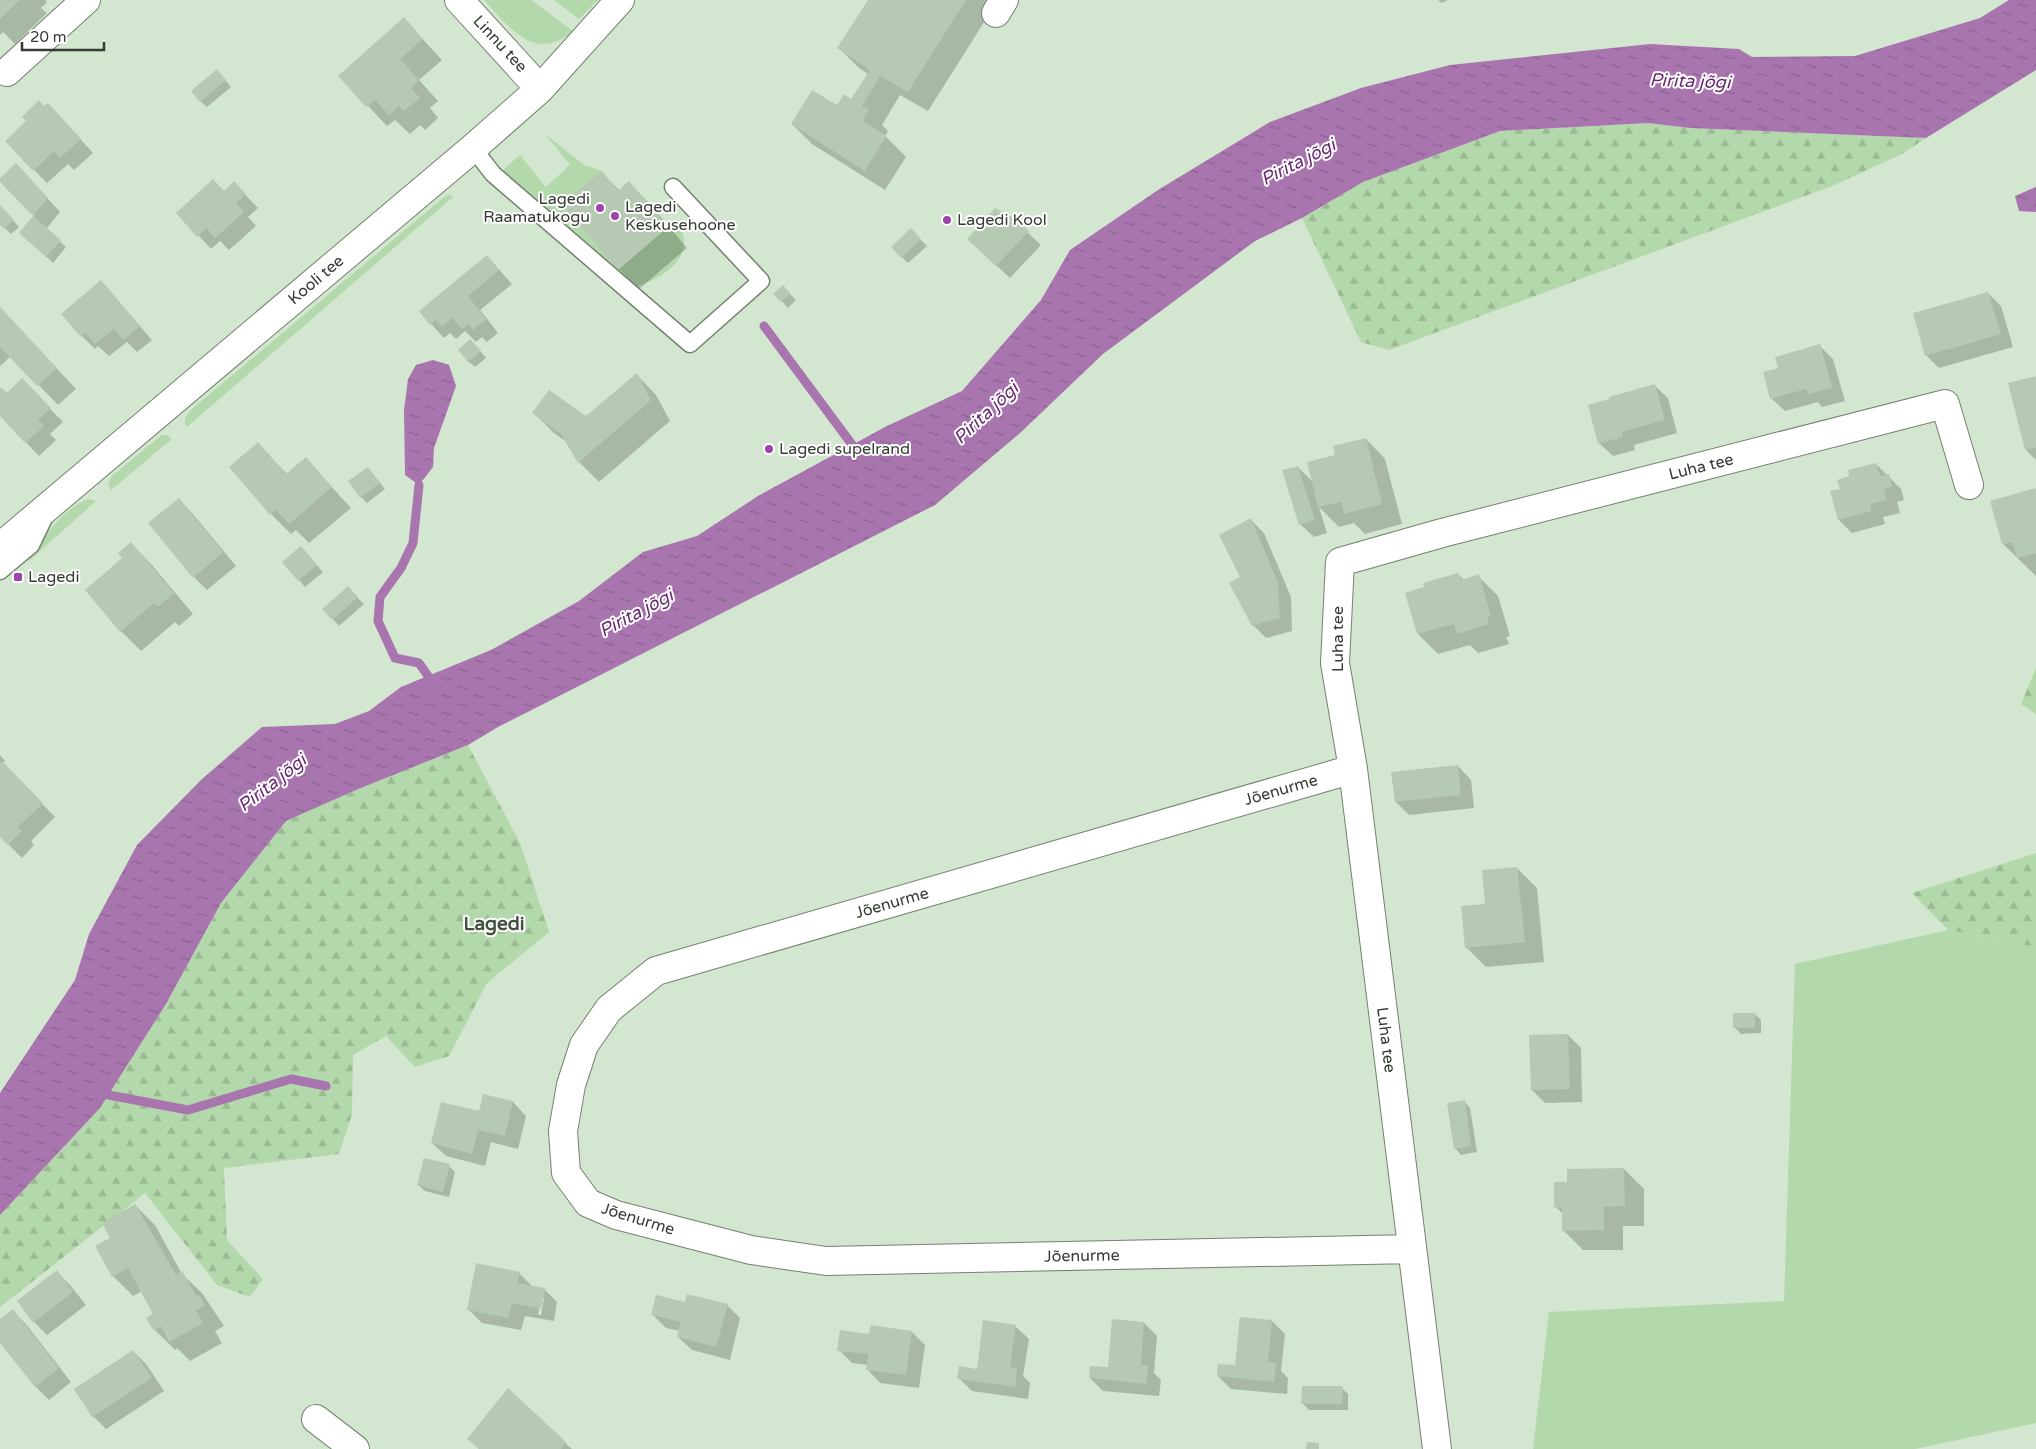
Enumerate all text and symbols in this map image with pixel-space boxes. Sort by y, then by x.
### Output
street label: Linnu tee [469,11,531,77]
scale bar [22,20,105,52]
text: 20 m [30,28,67,46]
water label: Pirita jõgi [1649,69,1733,93]
water label: Pirita jõgi [1257,133,1341,190]
place label: Lagedi Raamatukogu [483,189,590,227]
place label: Lagedi Keskusehoone [625,197,736,235]
marker: Lagedi Raamatukogu [594,202,606,214]
marker: Lagedi Keskusehoone [609,210,621,222]
place label: Lagedi Kool [957,210,1047,230]
marker: Lagedi Kool [941,214,953,226]
street label: Kooli tee [284,251,348,309]
water label: Pirita jõgi [949,376,1025,449]
place label: Lagedi supelrand [779,439,910,459]
marker: Lagedi supelrand [763,443,775,455]
street label: Luha tee [1667,449,1735,485]
place label: Lagedi [28,567,79,587]
marker: Lagedi [12,571,24,583]
water label: Pirita jõgi [595,583,679,642]
street label: Luha tee [1328,606,1348,672]
water label: Pirita jõgi [233,748,313,817]
street label: Jõenurme [1242,770,1320,810]
street label: Jõenurme [853,883,931,923]
district label: Lagedi [463,913,525,936]
street label: Luha tee [1372,1006,1400,1074]
street label: Jõenurme [599,1198,677,1240]
street label: Jõenurme [1044,1245,1120,1267]

